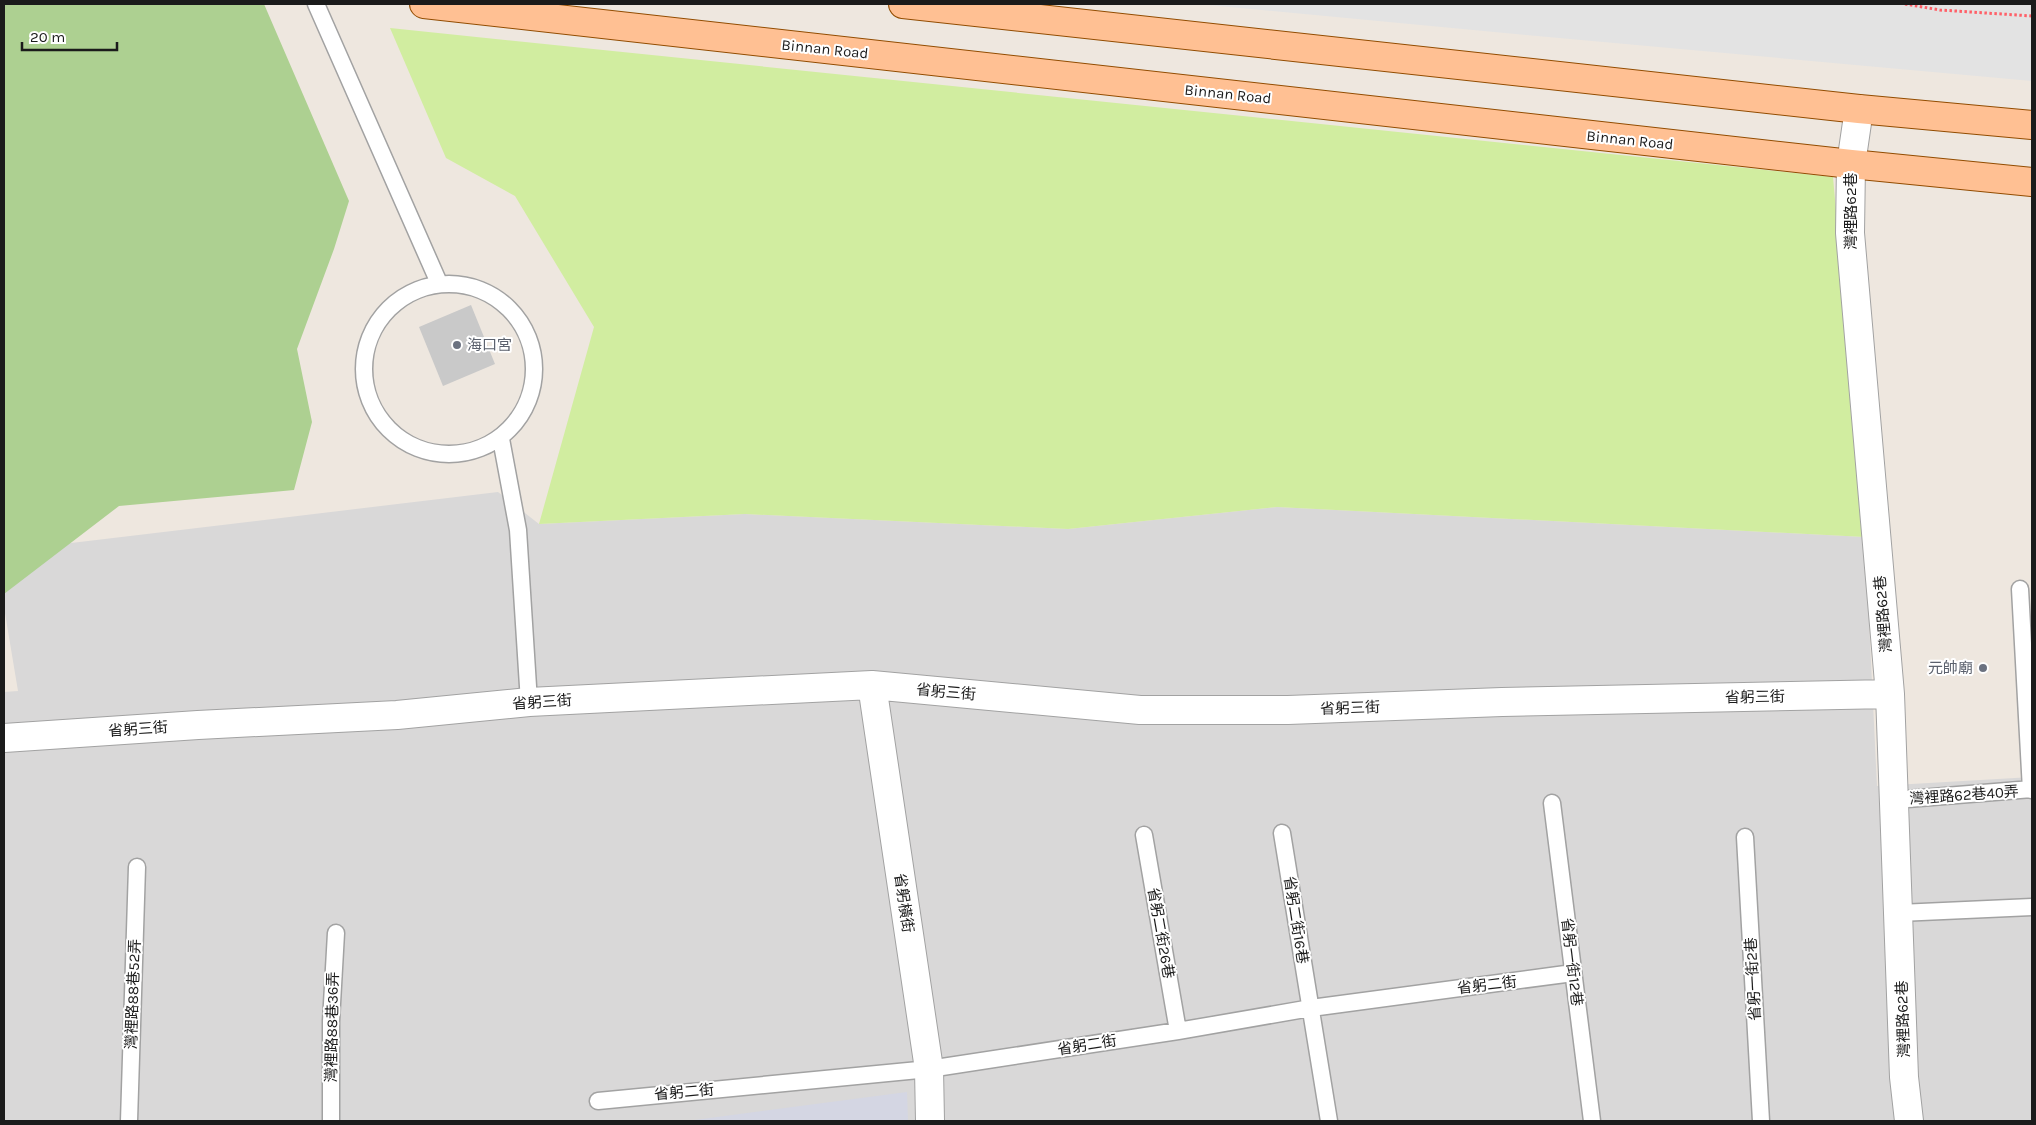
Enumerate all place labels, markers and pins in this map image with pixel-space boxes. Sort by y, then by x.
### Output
place label: 海口宮 [467,336,512,354]
marker: 海口宮 [451,339,463,351]
place label: 元帥廟 [1928,659,1973,677]
marker: 元帥廟 [1977,662,1989,674]

